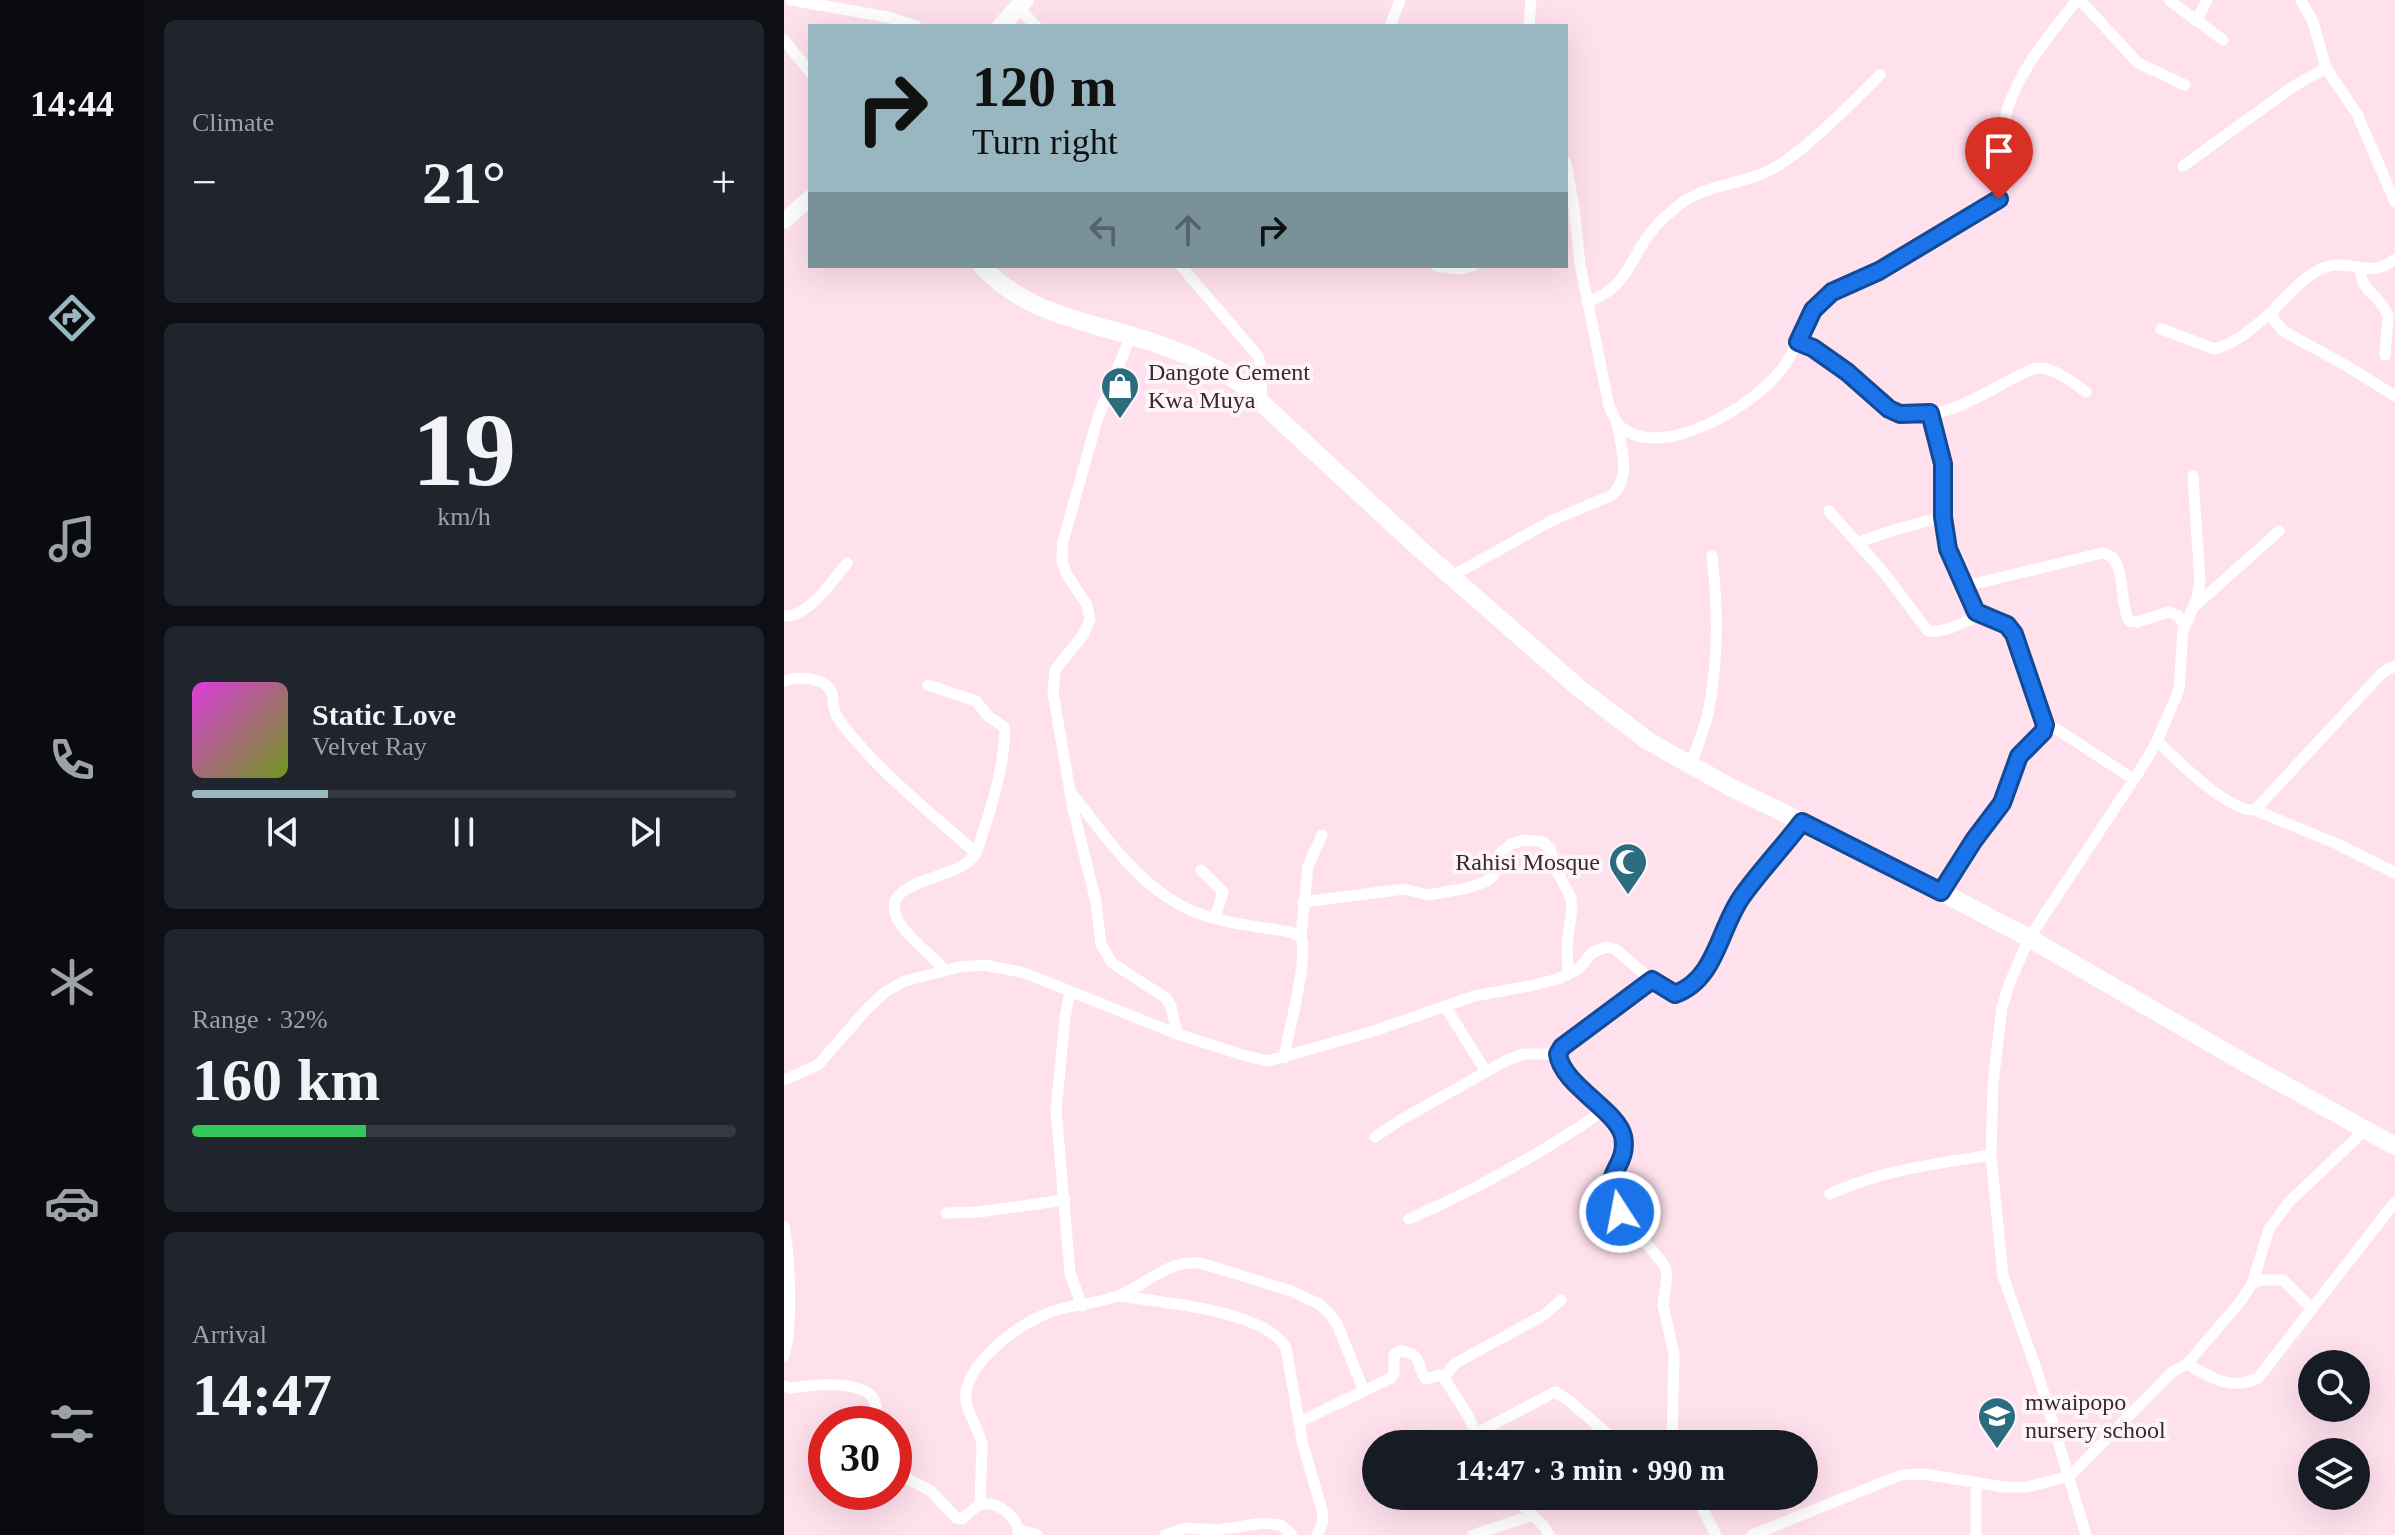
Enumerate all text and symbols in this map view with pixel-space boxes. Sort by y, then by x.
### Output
icon: right [840,56,944,160]
text: 120 m [972,56,1117,118]
text: 14:44 [30,84,114,124]
text: Climate [192,108,274,137]
pin [1965,117,2033,199]
text: Turn right [972,122,1118,162]
icon: arrive [1977,129,2021,173]
text: 21° [422,150,506,216]
text: − [192,158,217,207]
text: + [711,158,736,207]
icon: left [1082,208,1126,252]
icon: ahead [1166,208,1210,252]
icon: right [1250,208,1294,252]
icon: directions [44,290,100,346]
place label: Dangote Cement Kwa Muya [1148,359,1310,413]
shop icon: Dangote Cement Kwa Muya [1099,365,1141,420]
text: 19 [412,392,516,507]
text: km/h [437,502,491,531]
icon: music [44,511,100,567]
text: Static Love [312,698,456,731]
icon: phone [44,732,100,788]
text: Velvet Ray [312,732,427,761]
icon: previous [261,810,305,854]
icon: pause [442,810,486,854]
icon: next [623,810,667,854]
mosque icon: Rahisi Mosque [1607,841,1649,896]
place label: Rahisi Mosque [1455,849,1600,875]
icon: climate [44,954,100,1010]
text: Range · 32% [192,1005,328,1034]
text: 160 km [192,1047,380,1113]
position arrow [1578,1170,1662,1254]
icon: car [44,1175,100,1231]
text: Arrival [192,1320,267,1349]
map controls [2298,1350,2370,1510]
button: search [2298,1350,2370,1422]
text: 14:47 [192,1362,332,1428]
place label: mwaipopo nursery school [2025,1389,2166,1443]
school or university icon: mwaipopo nursery school [1976,1395,2018,1450]
icon: filters [44,1396,100,1452]
speed limit sign: 30 [808,1406,912,1510]
button: layers [2298,1438,2370,1510]
text: 14:47 · 3 min · 990 m [1455,1453,1725,1486]

